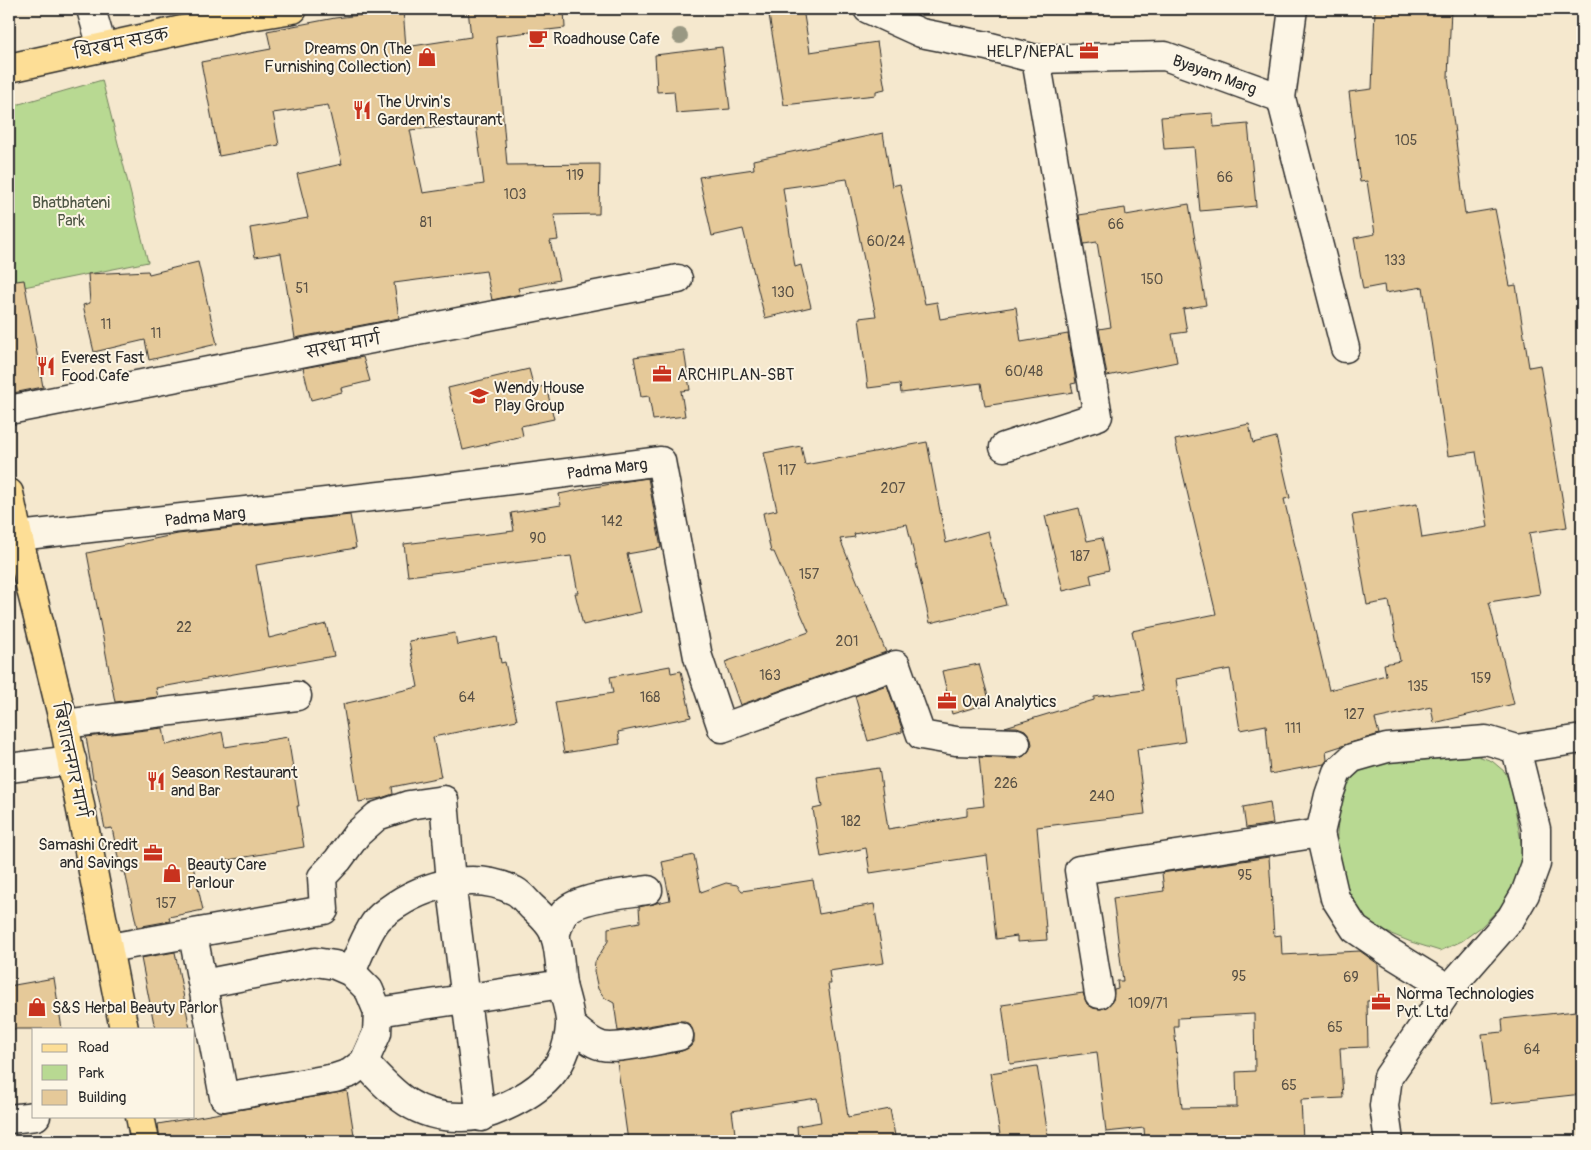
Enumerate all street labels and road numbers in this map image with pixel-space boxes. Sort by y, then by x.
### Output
street label: थिरबम सडक [71,22,172,64]
street label: Byayam Marg [1170,50,1259,99]
street label: सरधा मार्ग [303,327,383,363]
street label: Padma Marg [566,454,649,484]
street label: Padma Marg [164,503,247,531]
street label: बिशालनगर मार्ग [48,699,94,821]

